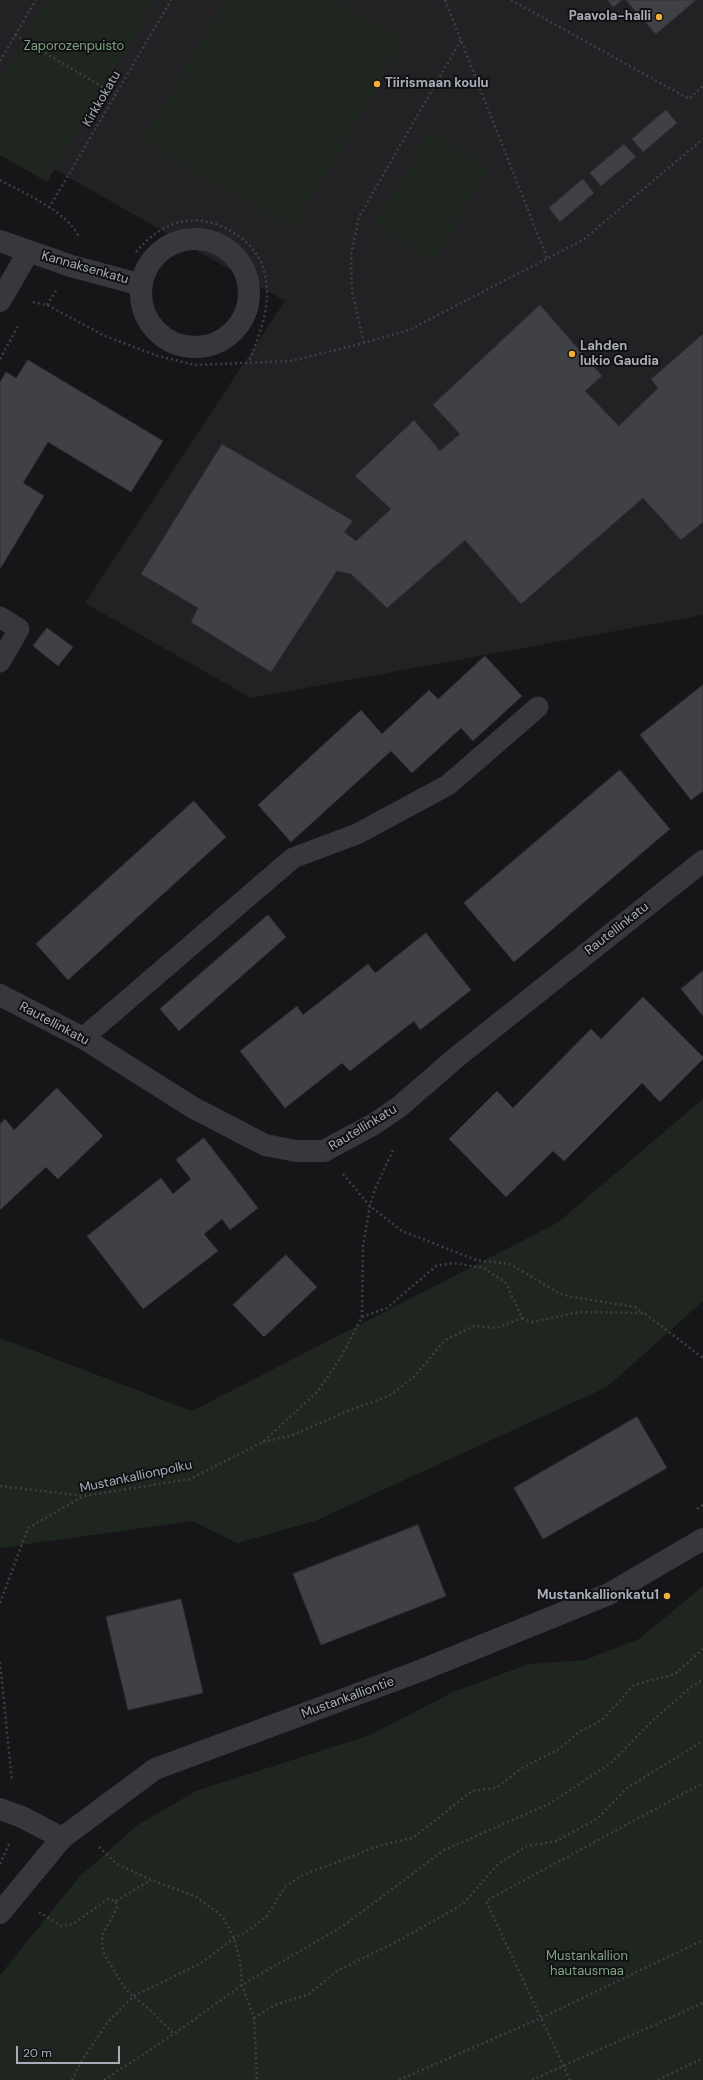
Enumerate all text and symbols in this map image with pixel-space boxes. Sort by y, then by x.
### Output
place label: Paavola-halli [569,9,651,25]
marker: Paavola-halli [654,12,664,22]
park label: Zaporozenpuisto [24,39,124,55]
street label: Kirkkokatu [80,68,124,130]
place label: Tiirismaan koulu [385,76,489,92]
marker: Tiirismaan koulu [372,79,382,89]
street label: Kannaksenkatu [40,248,130,288]
place label: Lahden lukio Gaudia [580,339,659,370]
marker: Lahden lukio Gaudia [567,349,577,359]
street label: Rautellinkatu [582,899,652,959]
street label: Rautellinkatu [16,999,92,1049]
street label: Rautellinkatu [326,1102,400,1154]
street label: Mustankallionpolku [78,1457,194,1497]
place label: Mustankallionkatu1 [537,1588,659,1604]
marker: Mustankallionkatu1 [662,1591,672,1601]
street label: Mustankalliontie [300,1674,396,1722]
park label: Mustankallion hautausmaa [546,1949,628,1980]
scale bar [18,2038,122,2064]
text: 20 m [23,2045,52,2061]

